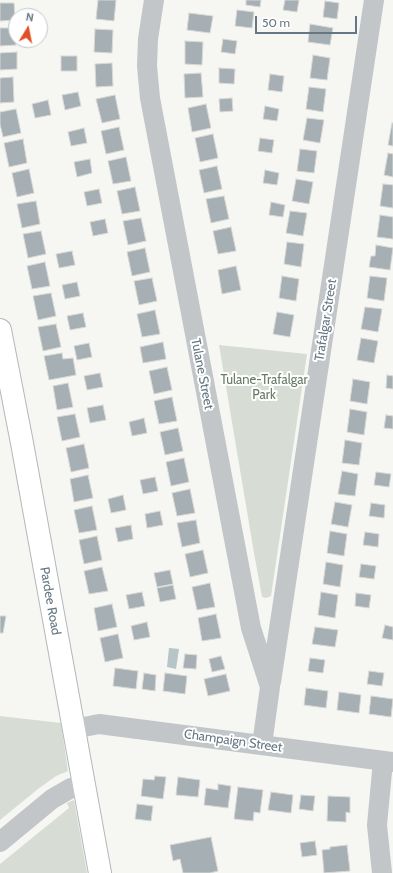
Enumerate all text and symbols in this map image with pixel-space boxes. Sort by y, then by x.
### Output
north arrow [8,8,48,48]
scale bar [257,8,359,34]
text: N [25,10,35,25]
text: 50 m [262,15,290,30]
street label: Trafalgar Street [312,278,340,362]
street label: Tulane Street [187,337,217,411]
park label: Tulane-Trafalgar Park [220,372,308,403]
street label: Pardee Road [36,566,64,636]
street label: Champaign Street [183,726,283,756]

